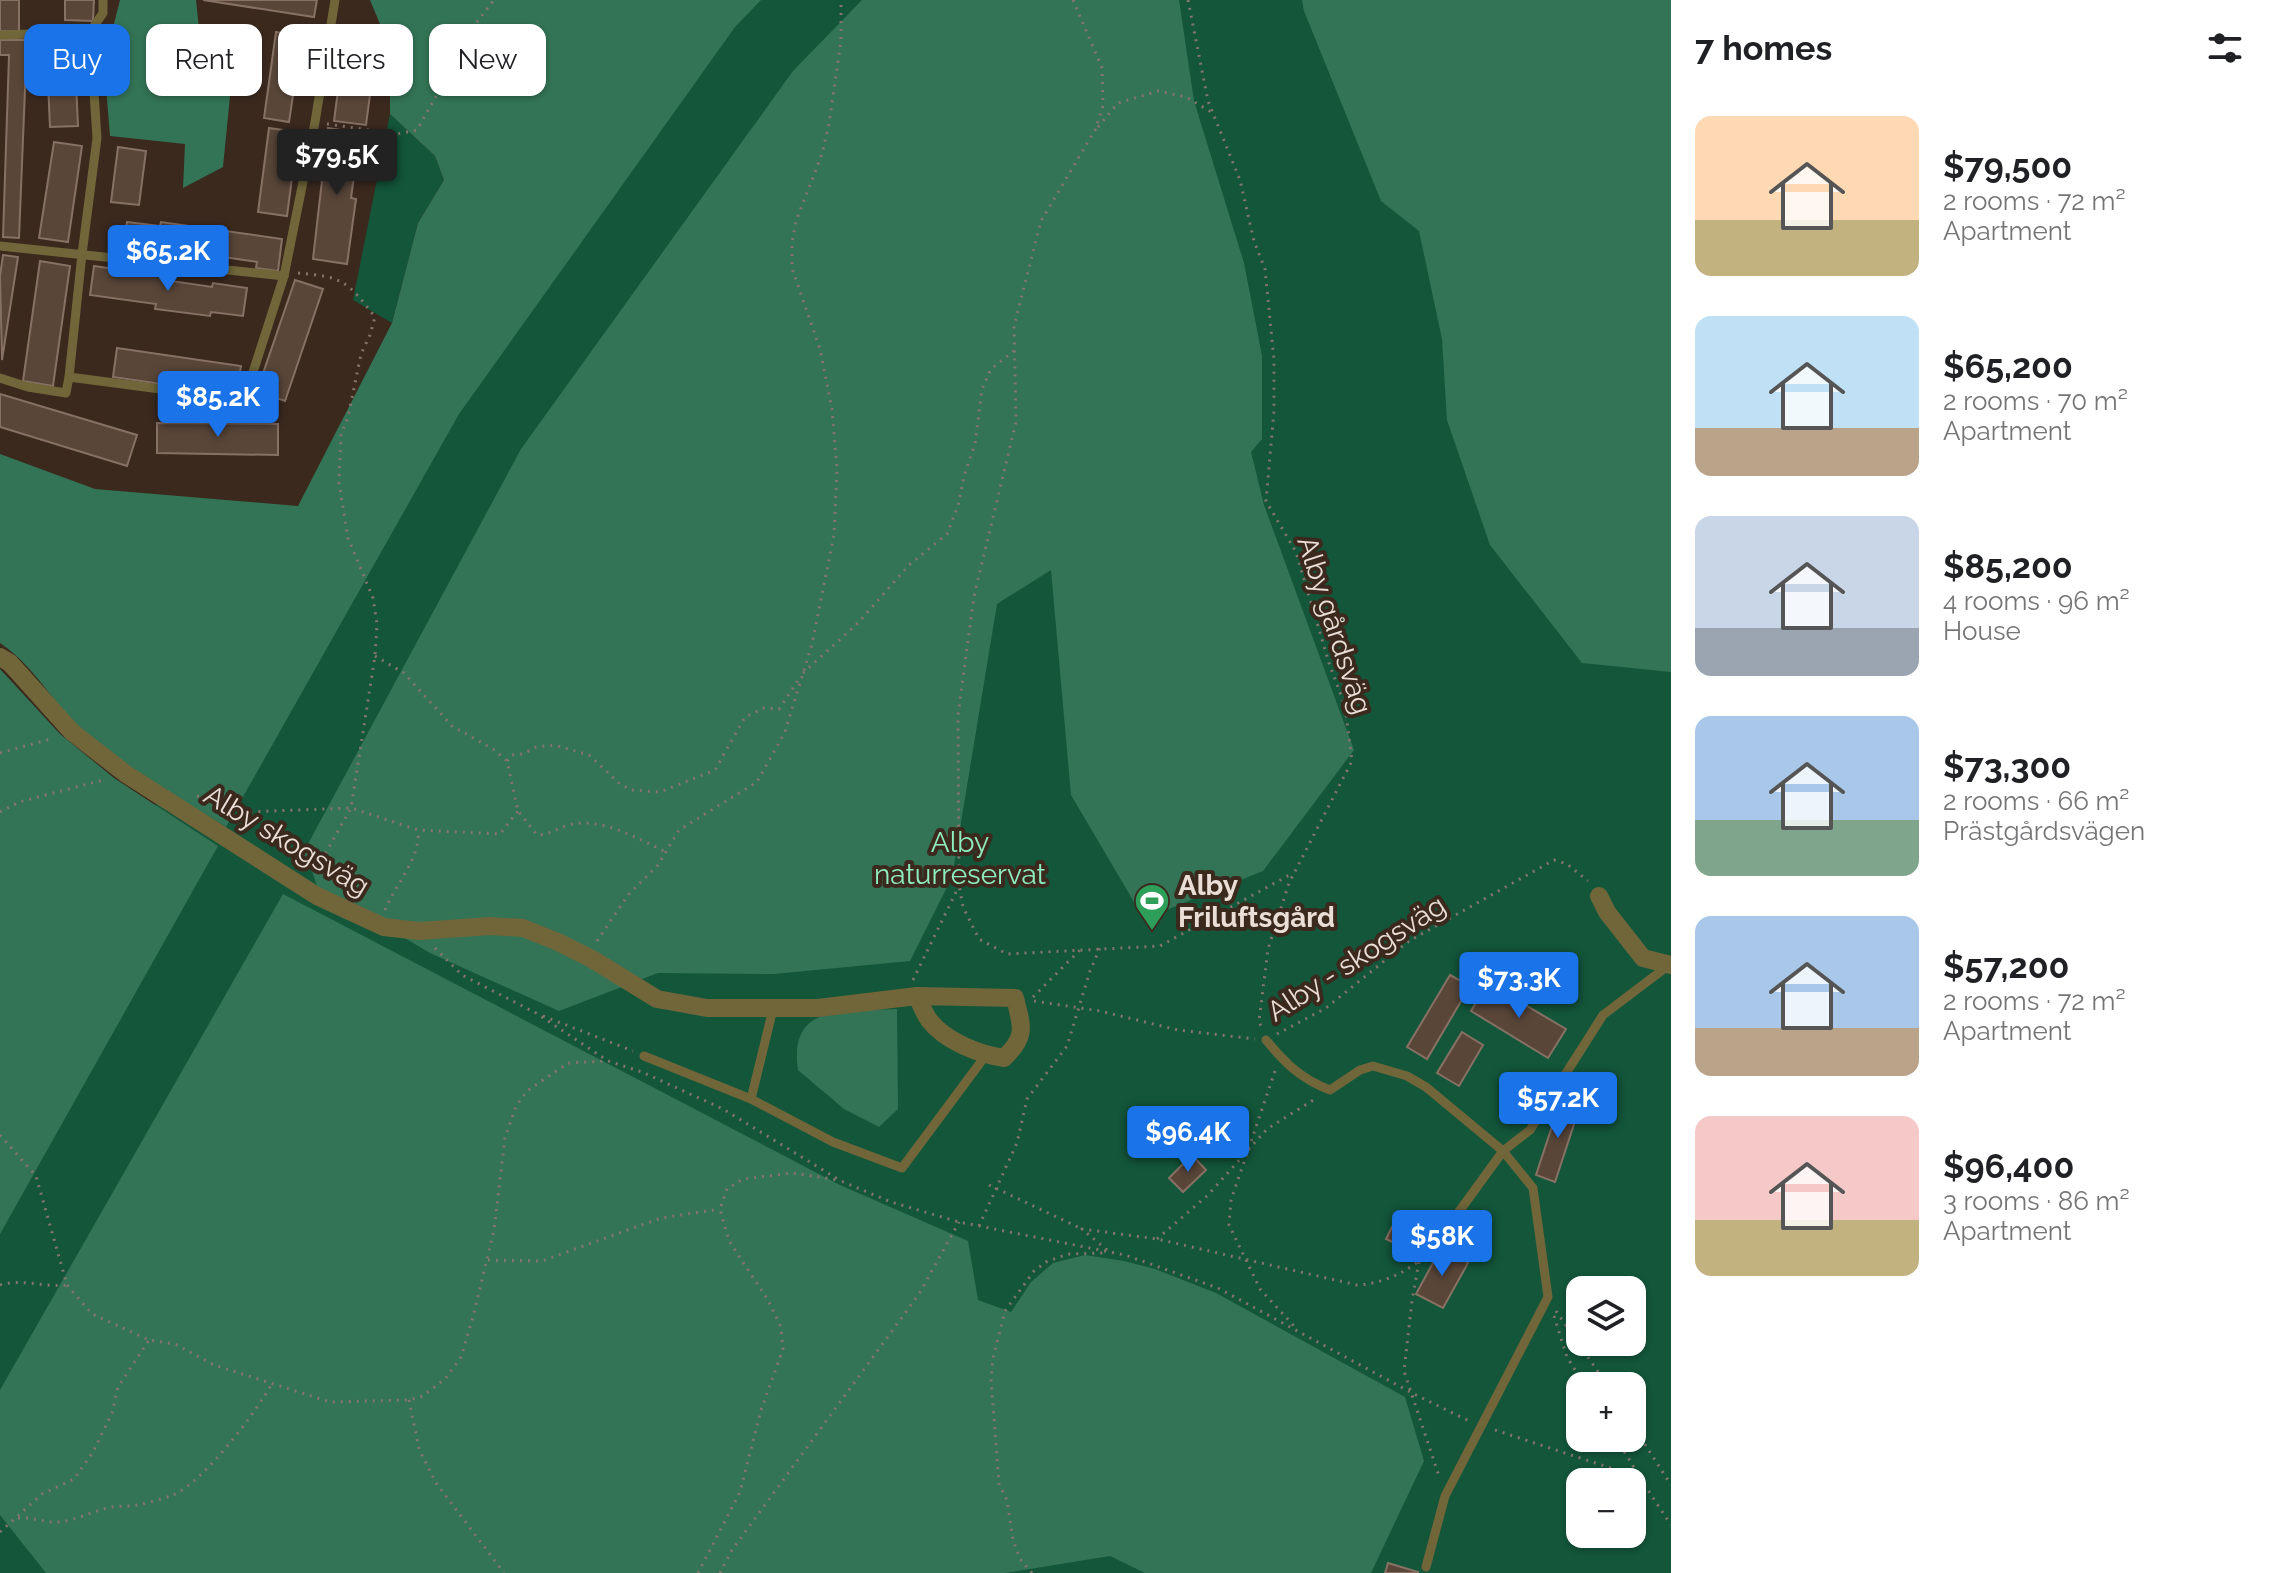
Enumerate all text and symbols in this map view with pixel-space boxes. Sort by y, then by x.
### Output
chip: Buy [24,24,130,96]
chip: Rent [146,24,262,96]
chip: Filters [278,24,413,96]
chip: New [429,24,546,96]
icon: filters [2203,26,2247,70]
text: 7 homes [1695,28,1832,68]
pin: $79.5K [272,129,402,197]
text: $79.5K [295,140,379,170]
text: $79,500 [1943,146,2072,186]
icon: home [1759,148,1855,244]
text: 2 rooms · 72 m² [1943,186,2126,216]
text: Apartment [1943,216,2072,246]
pin: $65.2K [103,225,233,293]
text: $65.2K [126,236,210,266]
text: $65,200 [1943,346,2073,386]
icon: home [1759,348,1855,444]
pin: $85.2K [153,371,283,439]
text: $85.2K [176,382,260,412]
text: 2 rooms · 70 m² [1943,386,2128,416]
text: Apartment [1943,416,2072,446]
street label: Alby gårdsväg [1290,532,1379,718]
text: $85,200 [1943,546,2073,586]
icon: home [1759,548,1855,644]
text: 4 rooms · 96 m² [1943,586,2130,616]
text: House [1943,616,2021,646]
text: $73,300 [1943,746,2071,786]
icon: home [1759,748,1855,844]
street label: Alby skogsväg [198,778,375,903]
text: 2 rooms · 66 m² [1943,786,2129,816]
text: Prästgårdsvägen [1943,816,2145,846]
park label: Alby naturreservat [874,826,1047,891]
place label: Alby Friluftsgård [1178,869,1335,934]
sports icon: Alby Friluftsgård [1133,882,1171,932]
street label: Alby - skogsväg [1261,889,1452,1028]
text: $57,200 [1943,946,2069,986]
icon: home [1759,948,1855,1044]
pin: $73.3K [1454,952,1584,1020]
text: $73.3K [1477,963,1561,993]
text: 2 rooms · 72 m² [1943,986,2126,1016]
text: Apartment [1943,1016,2072,1046]
pin: $57.2K [1493,1072,1623,1140]
text: $57.2K [1517,1083,1599,1113]
pin: $96.4K [1123,1106,1253,1174]
text: $96.4K [1145,1117,1231,1147]
text: $96,400 [1943,1146,2074,1186]
icon: home [1759,1148,1855,1244]
text: 3 rooms · 86 m² [1943,1186,2130,1216]
pin: $58K [1395,1210,1489,1278]
text: Apartment [1943,1216,2072,1246]
text: $58K [1410,1221,1474,1251]
map controls [1566,1276,1646,1548]
button: layers [1566,1276,1646,1356]
button: + [1566,1372,1646,1452]
button: − [1566,1468,1646,1548]

